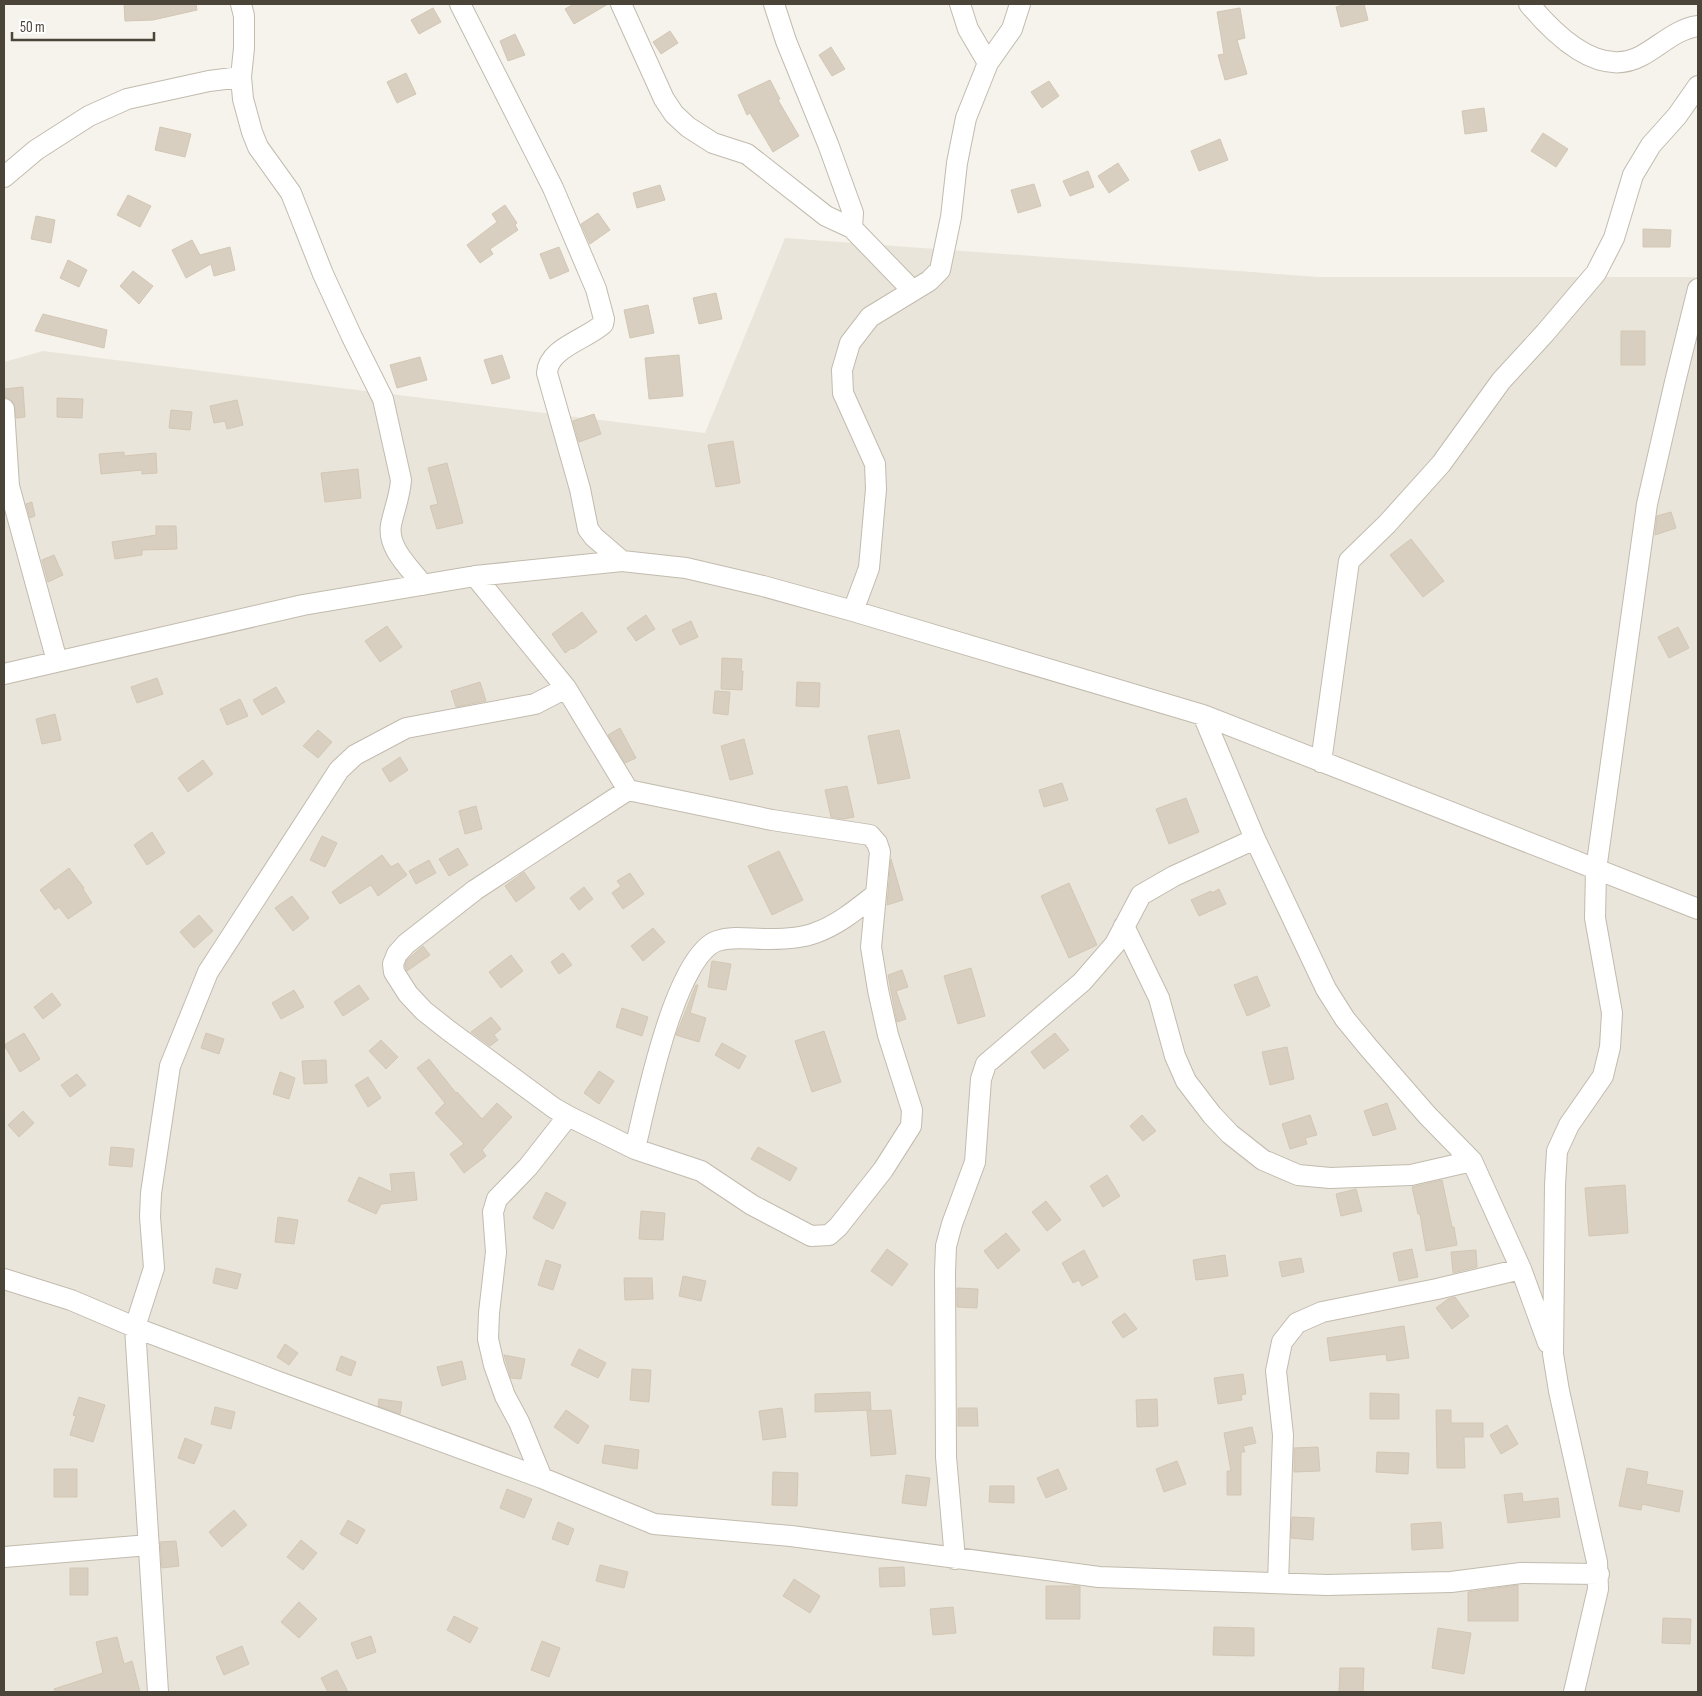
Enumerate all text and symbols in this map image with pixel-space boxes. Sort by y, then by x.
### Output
scale bar [12,10,155,42]
text: 50 m [20,18,45,37]

